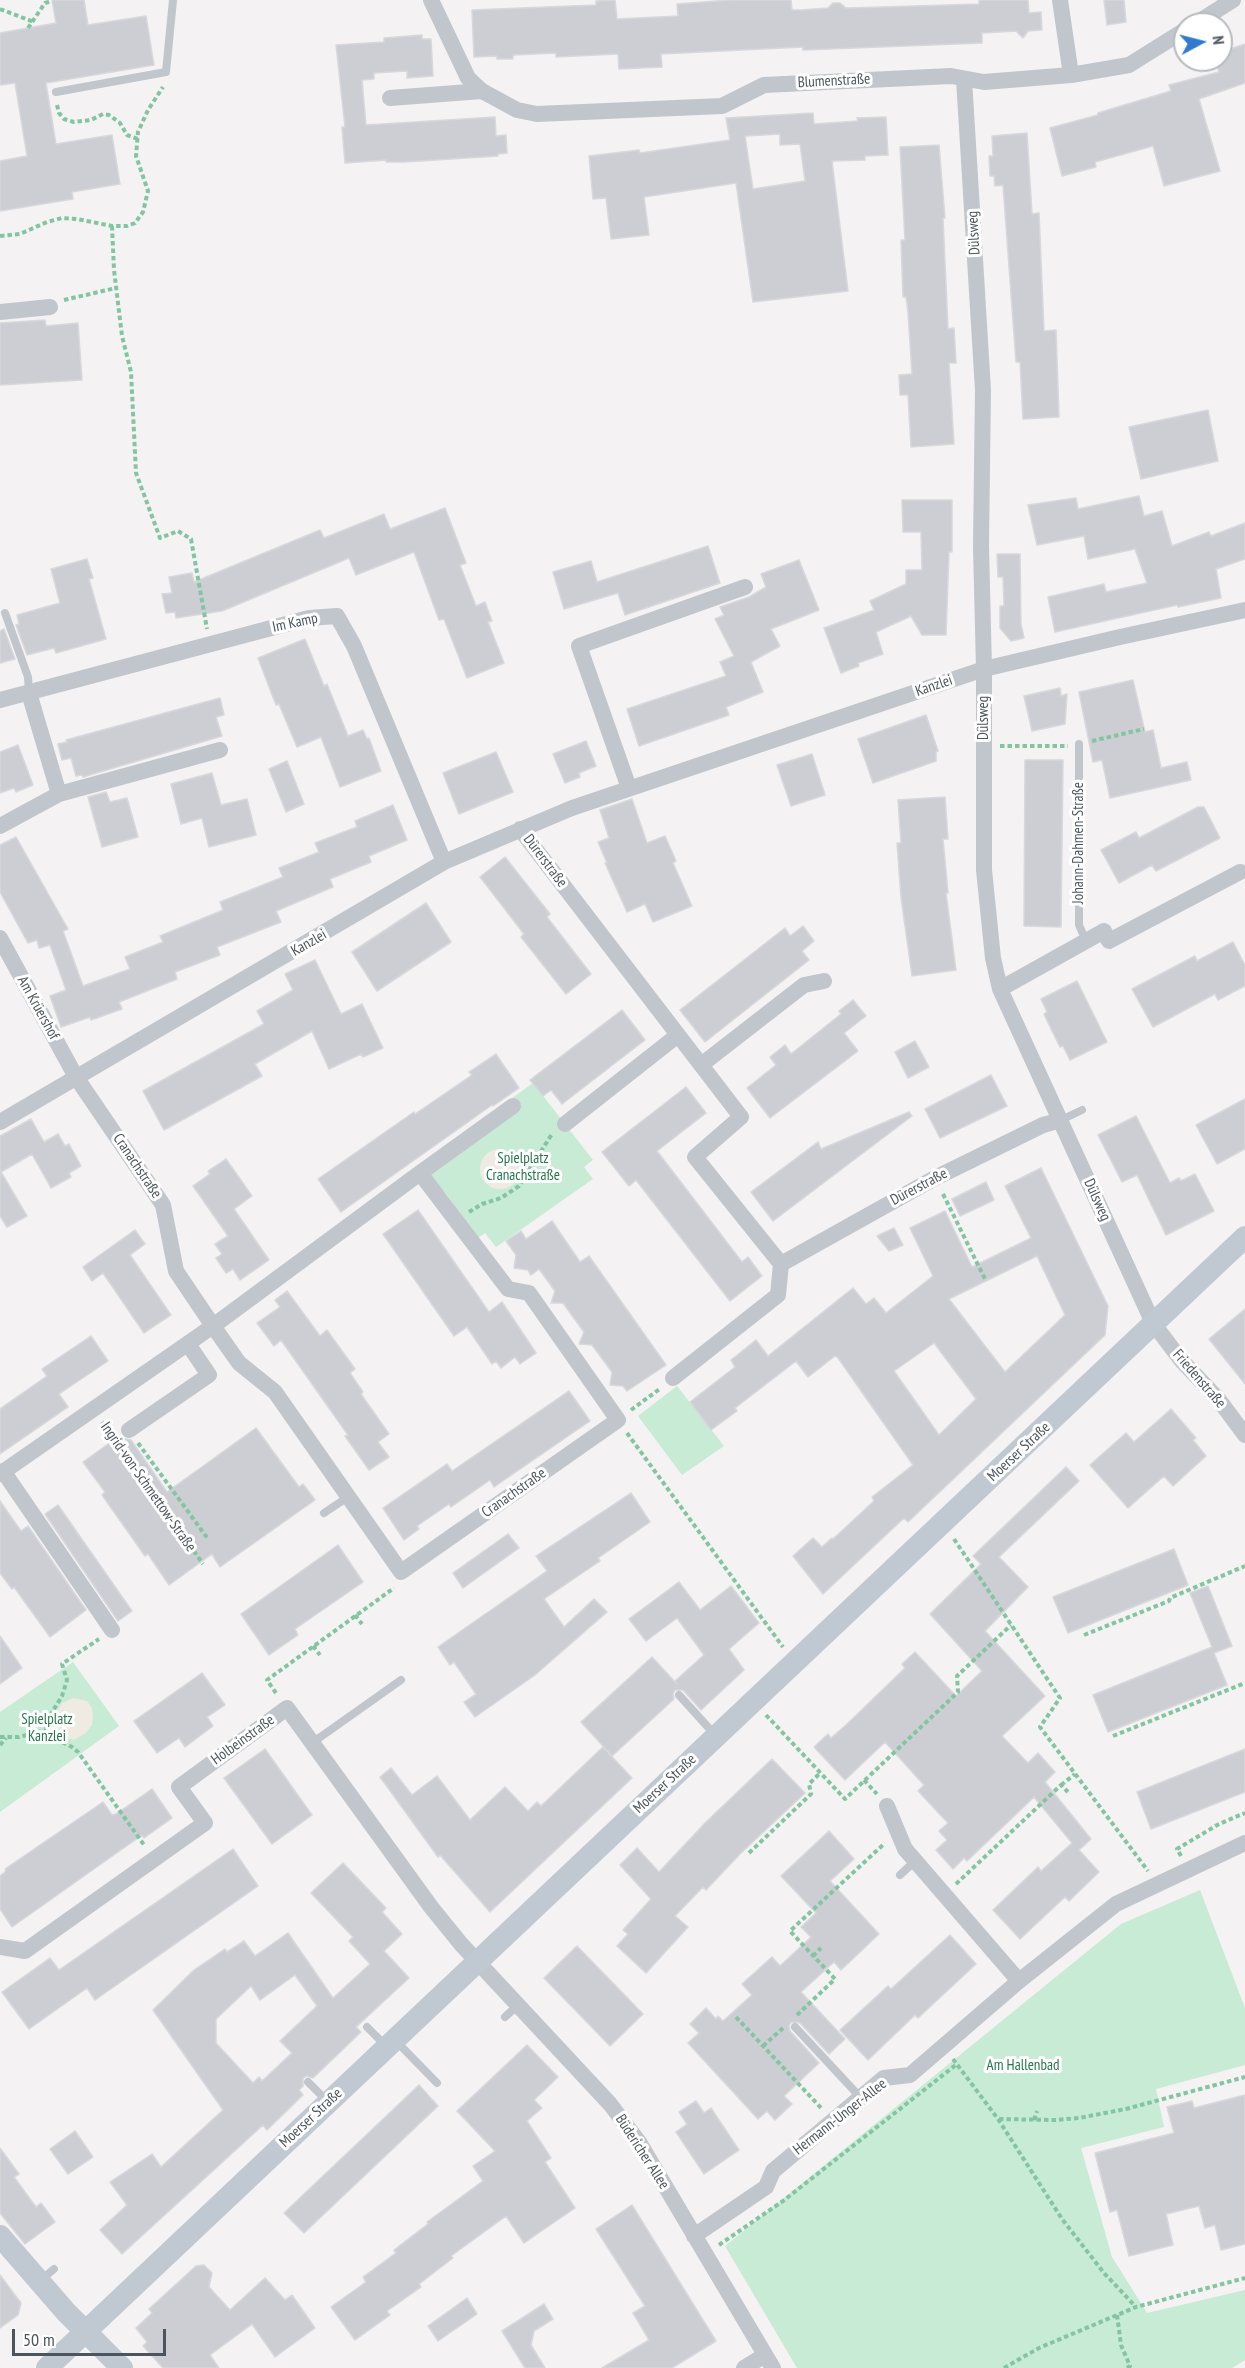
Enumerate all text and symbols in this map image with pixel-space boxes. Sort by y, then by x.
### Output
north arrow [1173,12,1233,72]
text: N [1208,35,1229,46]
street label: Blumenstraße [797,70,871,92]
street label: Dülsweg [964,210,984,256]
street label: Im Kamp [271,609,319,637]
street label: Kanzlei [913,671,955,701]
street label: Dülsweg [975,696,993,740]
street label: Johann-Dahmen-Straße [1070,782,1088,904]
street label: Dürerstraße [519,831,571,891]
street label: Kanzlei [288,926,330,960]
street label: Am Krüershof [13,973,63,1043]
street label: Cranachstraße [109,1130,165,1202]
park label: Spielplatz Cranachstraße [486,1150,560,1185]
street label: Dürerstraße [888,1165,950,1209]
street label: Dülsweg [1080,1176,1114,1224]
street label: Friedenstraße [1169,1346,1229,1412]
street label: Moerser Straße [984,1418,1054,1486]
street label: Ingrid-von-Schmettow-Straße [96,1419,200,1555]
street label: Cranachstraße [478,1464,550,1522]
park label: Spielplatz Kanzlei [21,1711,73,1746]
street label: Holbeinstraße [208,1711,278,1769]
street label: Moerser Straße [630,1750,700,1818]
park label: Am Hallenbad [987,2057,1059,2075]
street label: Hermann-Unger-Allee [790,2075,890,2159]
street label: Moerser Straße [276,2084,346,2152]
street label: Büdericher Allee [611,2111,673,2193]
scale bar [15,2317,170,2355]
text: 50 m [23,2328,55,2351]

